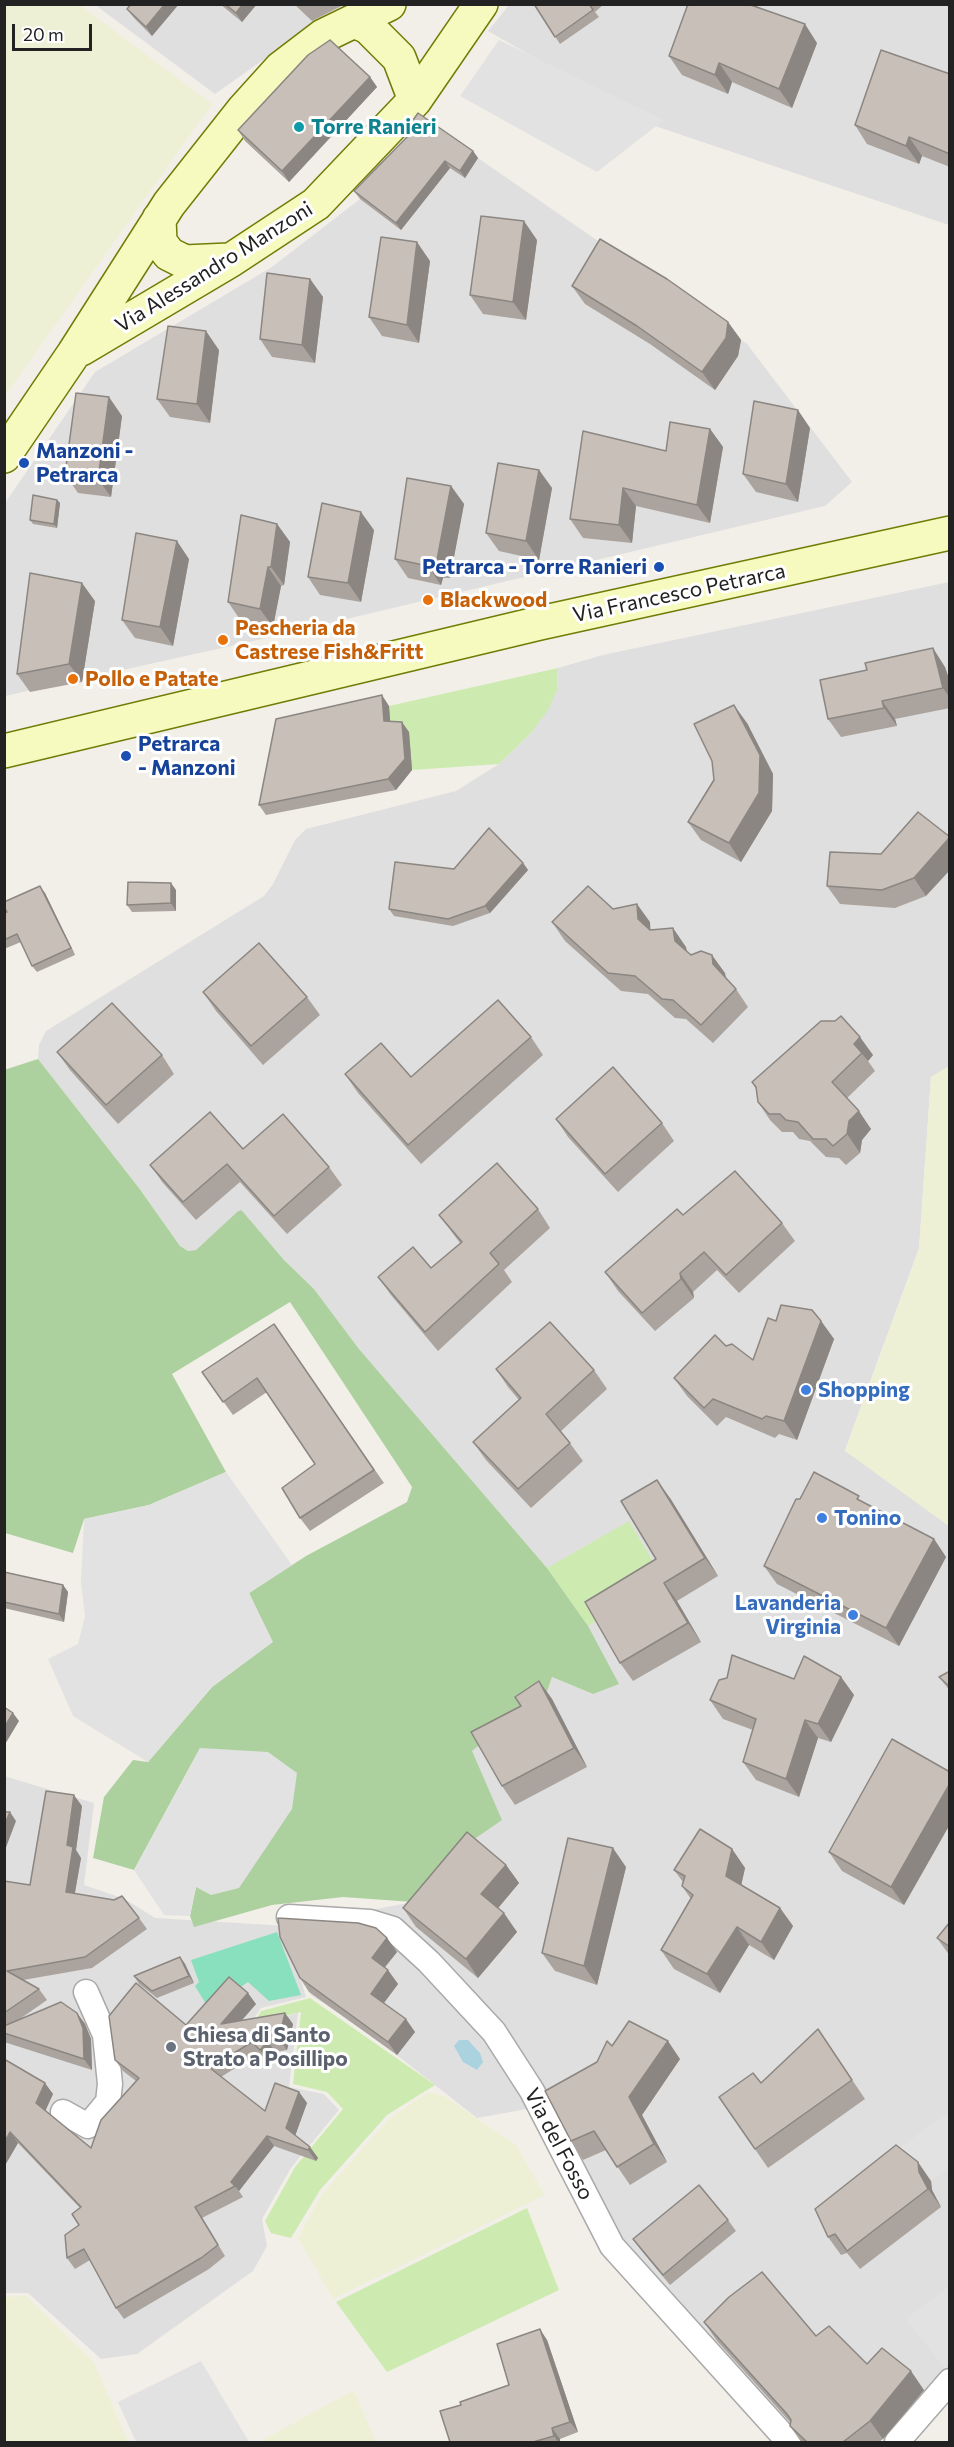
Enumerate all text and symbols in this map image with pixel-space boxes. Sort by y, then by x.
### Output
scale bar [15,12,94,50]
text: 20 m [23,23,64,45]
place label: Torre Ranieri [311,114,437,140]
marker: Torre Ranieri [292,120,306,134]
street label: Via Alessandro Manzoni [111,196,317,338]
place label: Manzoni - Petrarca [36,438,134,488]
marker: Manzoni - Petrarca [17,456,31,470]
place label: Petrarca - Torre Ranieri [422,554,647,580]
street label: Via Francesco Petrarca [570,558,788,628]
marker: Petrarca - Torre Ranieri [652,560,666,574]
place label: Blackwood [440,587,547,613]
marker: Blackwood [421,593,435,607]
place label: Pescheria da Castrese Fish&Fritt [235,615,423,665]
marker: Pescheria da Castrese Fish&Fritt [216,633,230,647]
place label: Pollo e Patate [85,666,218,692]
marker: Pollo e Patate [66,672,80,686]
place label: Petrarca - Manzoni [138,731,236,781]
marker: Petrarca - Manzoni [119,749,133,763]
place label: Shopping [818,1377,910,1403]
marker: Shopping [799,1383,813,1397]
place label: Tonino [834,1505,901,1531]
marker: Tonino [815,1511,829,1525]
place label: Lavanderia Virginia [735,1590,841,1640]
marker: Lavanderia Virginia [846,1608,860,1622]
place label: Chiesa di Santo Strato a Posillipo [183,2022,348,2072]
marker: Chiesa di Santo Strato a Posillipo [164,2040,178,2054]
street label: Via del Fosso [519,2084,599,2204]

